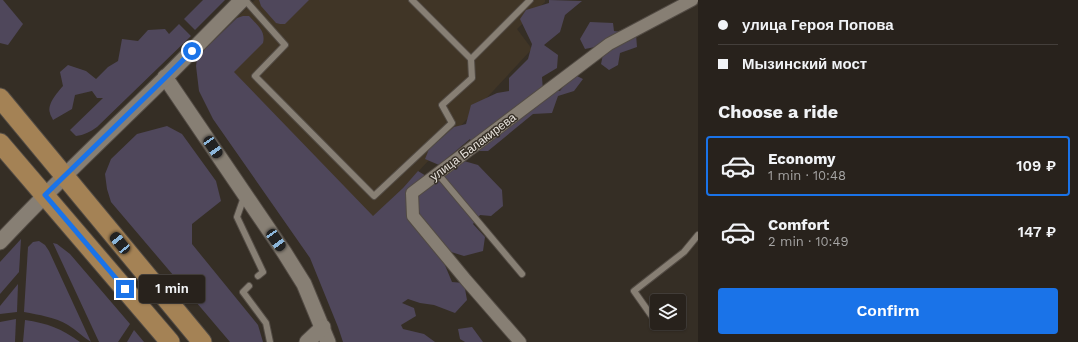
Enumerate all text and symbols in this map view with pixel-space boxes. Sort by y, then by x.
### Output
text: улица Героя Попова [742,16,894,34]
route start [183,42,201,60]
text: Мызинский мост [742,55,867,73]
text: Choose a ride [718,101,838,122]
street label: улица Балакирева [427,110,519,184]
car [201,134,225,160]
icon: car [720,148,756,184]
text: Economy [768,150,835,168]
text: 109 ₽ [1016,157,1056,175]
text: 1 min · 10:48 [768,168,846,183]
icon: car [720,214,756,250]
text: Comfort [768,216,829,234]
text: 147 ₽ [1018,223,1056,241]
car [264,227,288,253]
car [108,230,132,256]
text: 2 min · 10:49 [768,234,848,249]
callout: 1 min [139,275,205,303]
route end [116,280,134,298]
text: 1 min [155,281,189,296]
button: Confirm [718,288,1058,334]
map controls [650,294,686,330]
button: layers [650,294,686,330]

